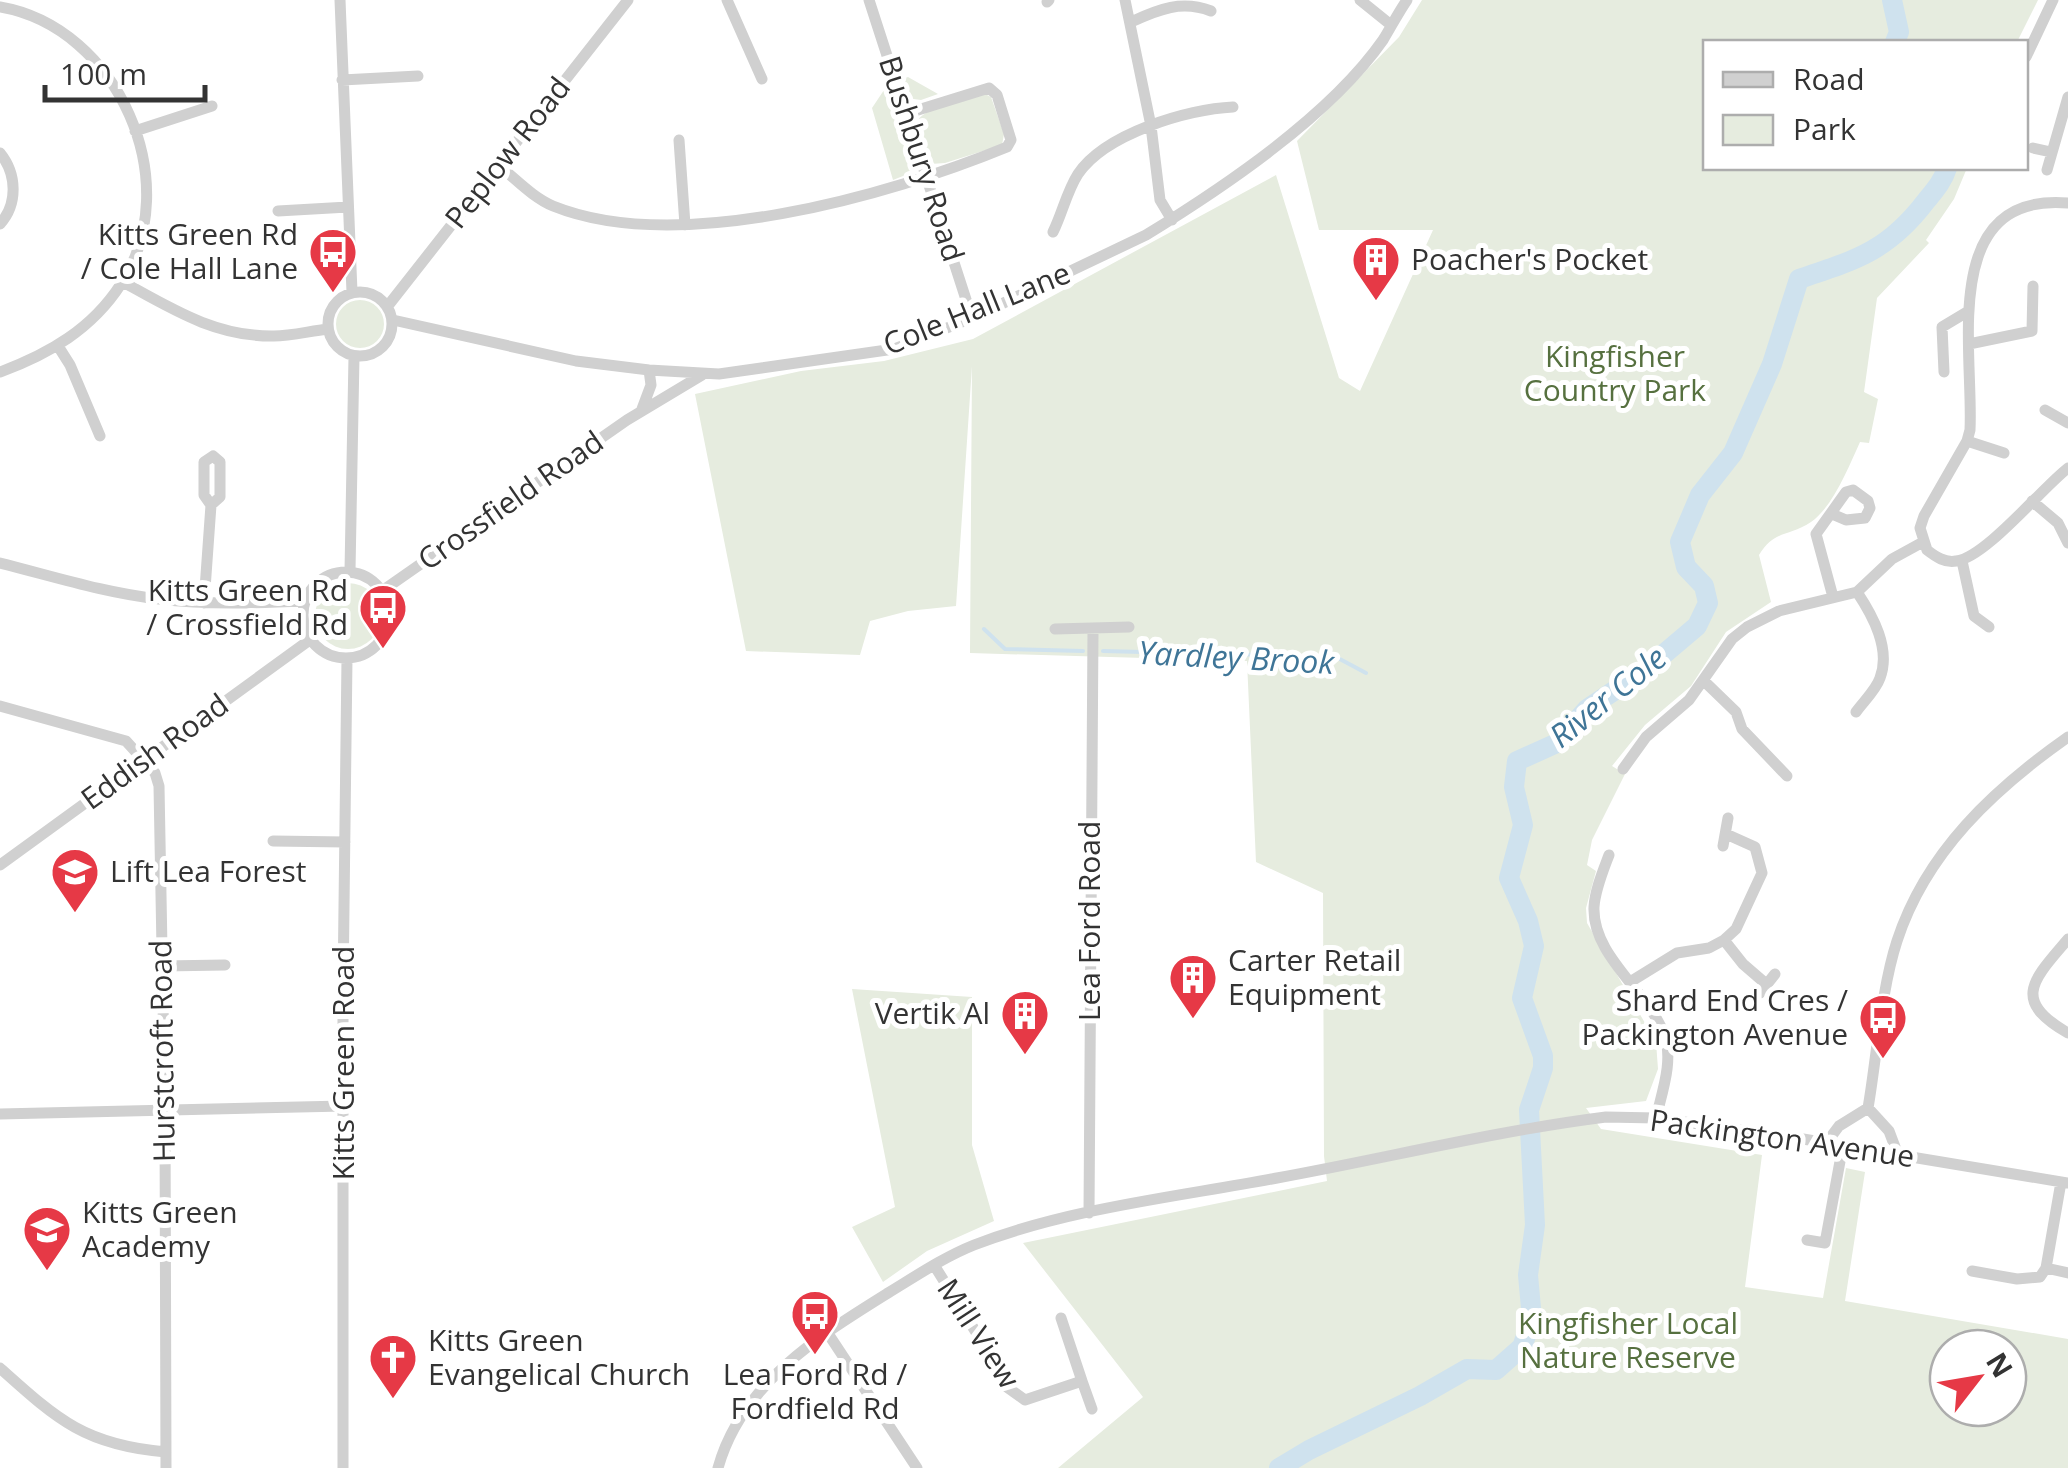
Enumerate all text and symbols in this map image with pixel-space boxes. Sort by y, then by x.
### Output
scale bar [45,40,205,102]
legend [1703,40,2028,170]
street label: Bushbury Road [870,50,975,267]
text: 100 m [60,53,147,94]
text: Road [1793,58,1865,99]
street label: Peplow Road [435,68,579,236]
text: Park [1793,108,1856,149]
place label: Kitts Green Rd / Cole Hall Lane [81,213,298,288]
bus stop icon: Kitts Green Rd / Cole Hall Lane [307,226,359,294]
building icon: Poacher's Pocket [1350,234,1402,302]
place label: Poacher's Pocket [1411,238,1648,279]
street label: Cole Hall Lane [877,251,1076,364]
park label: Kingfisher Country Park [1524,335,1706,410]
street label: Crossfield Road [409,421,611,579]
place label: Kitts Green Rd / Crossfield Rd [146,569,348,644]
bus stop icon: Kitts Green Rd / Crossfield Rd [357,582,409,650]
water label: Yardley Brook [1137,630,1336,683]
water label: River Cole [1540,635,1675,756]
street label: Eddish Road [72,683,236,818]
street label: Lea Ford Road [1068,821,1109,1021]
school or university icon: Lift Lea Forest [49,846,101,914]
place label: Lift Lea Forest [110,850,306,891]
street label: Hurstcroft Road [139,939,184,1163]
place label: Carter Retail Equipment [1228,939,1401,1014]
street label: Kitts Green Road [322,946,363,1180]
building icon: Carter Retail Equipment [1167,952,1219,1020]
place label: Shard End Cres / Packington Avenue [1582,979,1848,1054]
building icon: Vertik Al [999,988,1051,1056]
place label: Vertik Al [875,992,990,1033]
bus stop icon: Shard End Cres / Packington Avenue [1857,992,1909,1060]
street label: Packington Avenue [1647,1099,1917,1176]
place label: Kitts Green Academy [82,1191,238,1266]
school or university icon: Kitts Green Academy [21,1204,73,1272]
street label: Mill View [929,1270,1030,1396]
bus stop icon: Lea Ford Rd / Fordfield Rd [789,1288,841,1356]
park label: Kingfisher Local Nature Reserve [1518,1302,1738,1377]
place label: Kitts Green Evangelical Church [428,1319,690,1394]
north arrow [1928,1328,2028,1428]
church icon: Kitts Green Evangelical Church [367,1332,419,1400]
text: N [1978,1345,2022,1384]
place label: Lea Ford Rd / Fordfield Rd [723,1353,907,1428]

